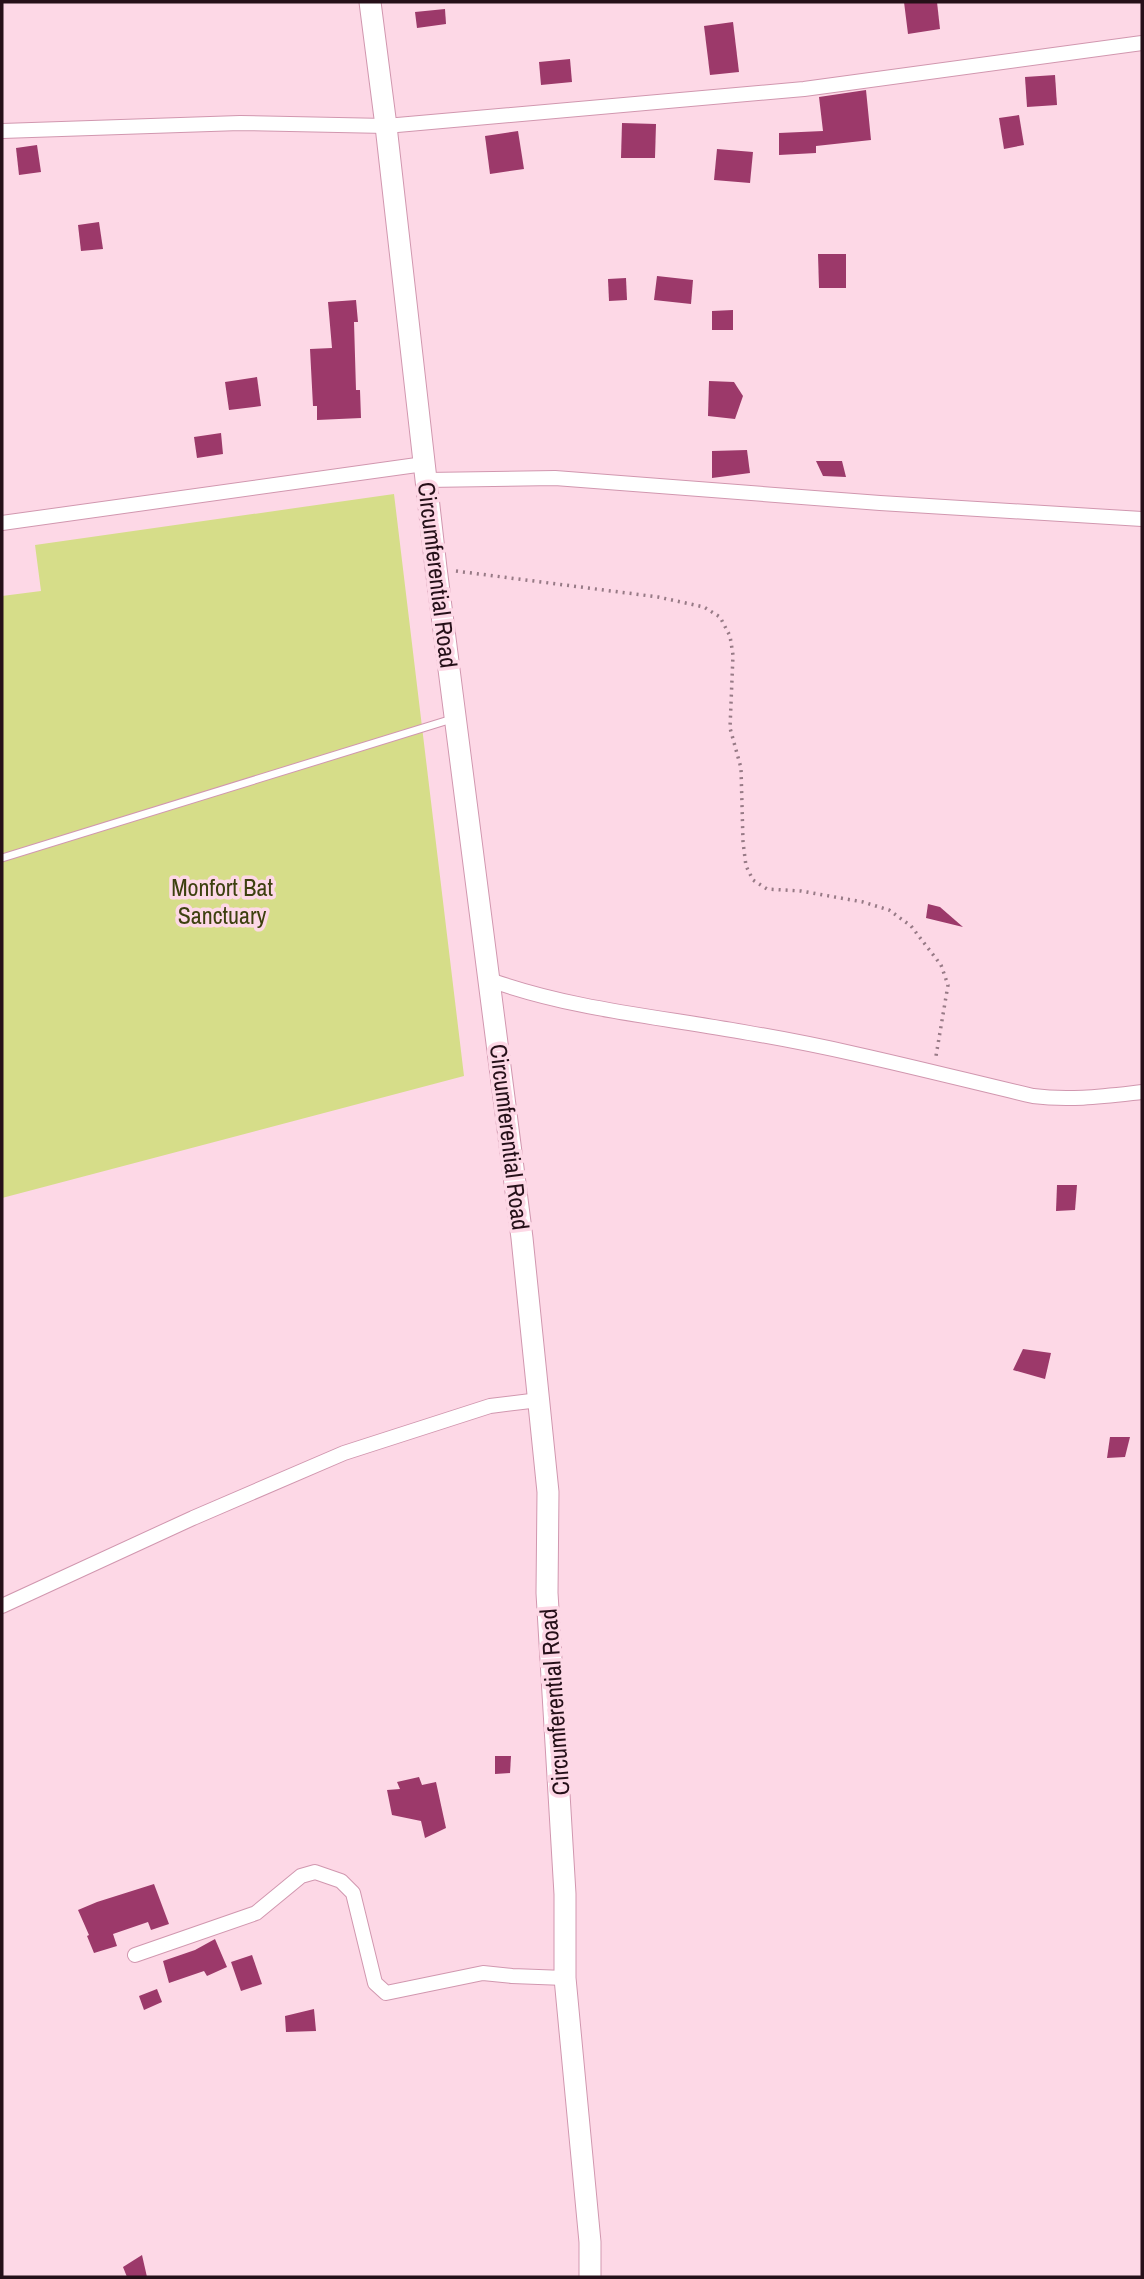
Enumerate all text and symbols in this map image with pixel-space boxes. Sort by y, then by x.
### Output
street label: Circumferential Road [411,480,465,670]
park label: Monfort Bat Sanctuary [171,871,273,931]
street label: Circumferential Road [483,1042,537,1232]
street label: Circumferential Road [532,1608,576,1796]

